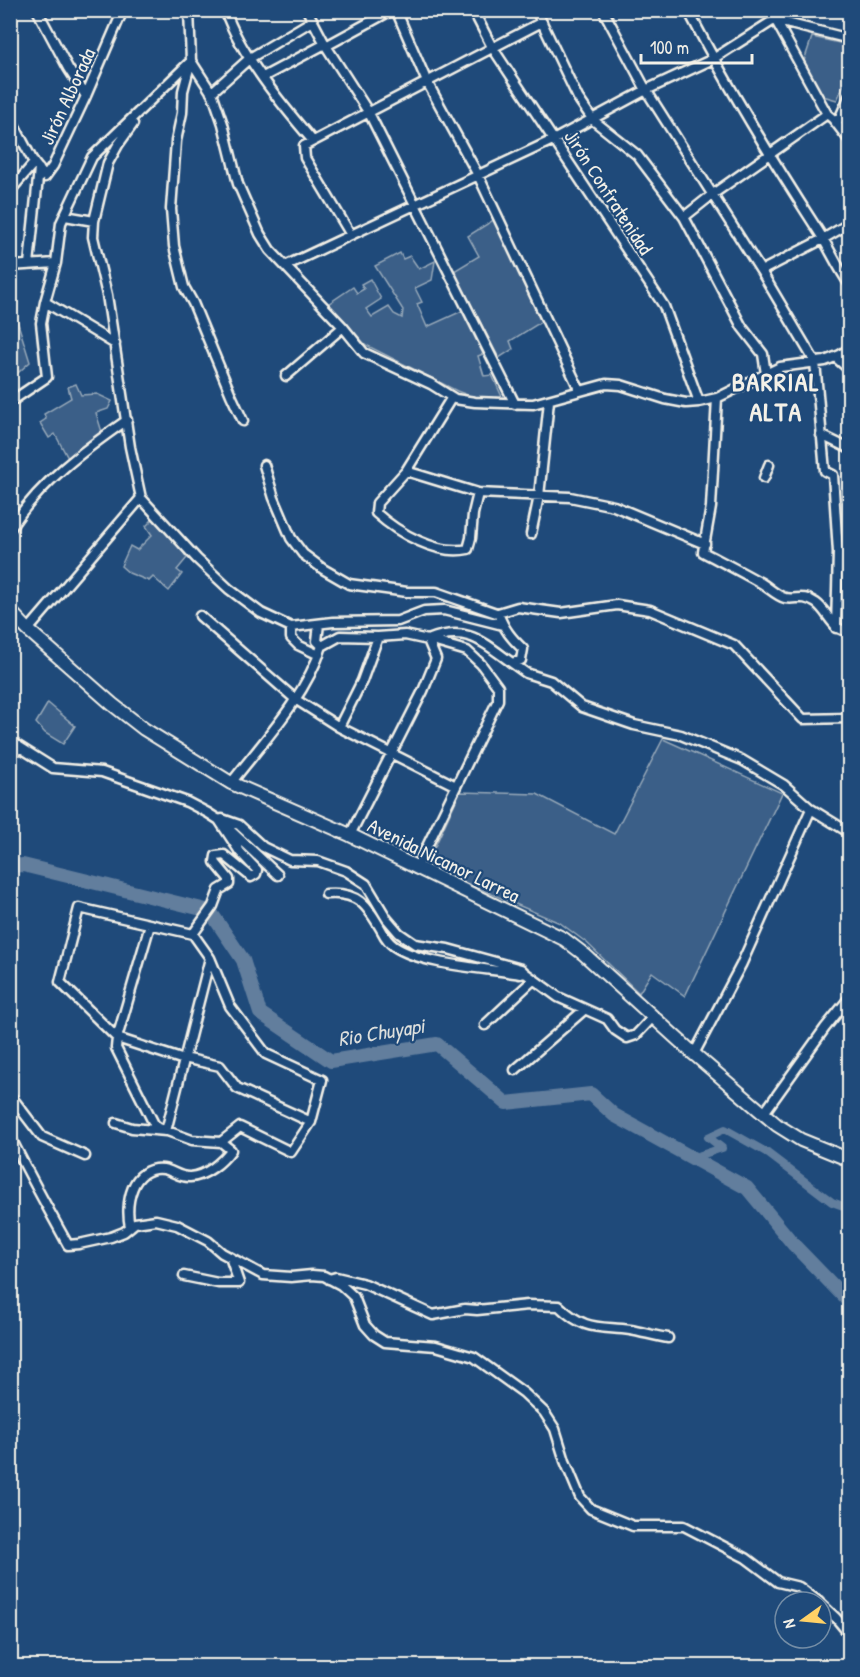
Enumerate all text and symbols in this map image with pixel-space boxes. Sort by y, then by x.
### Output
scale bar [641,27,752,65]
text: 100 m [650,35,689,60]
street label: Jirón Alborada [33,43,101,149]
street label: Jirón Confratenidad [558,124,660,260]
district label: BARRIAL ALTA [732,364,820,429]
street label: Avenida Nicanor Larrea [363,811,525,909]
water label: Rio Chuyapi [336,1011,429,1053]
north arrow [773,1590,833,1650]
text: N [777,1616,800,1631]

